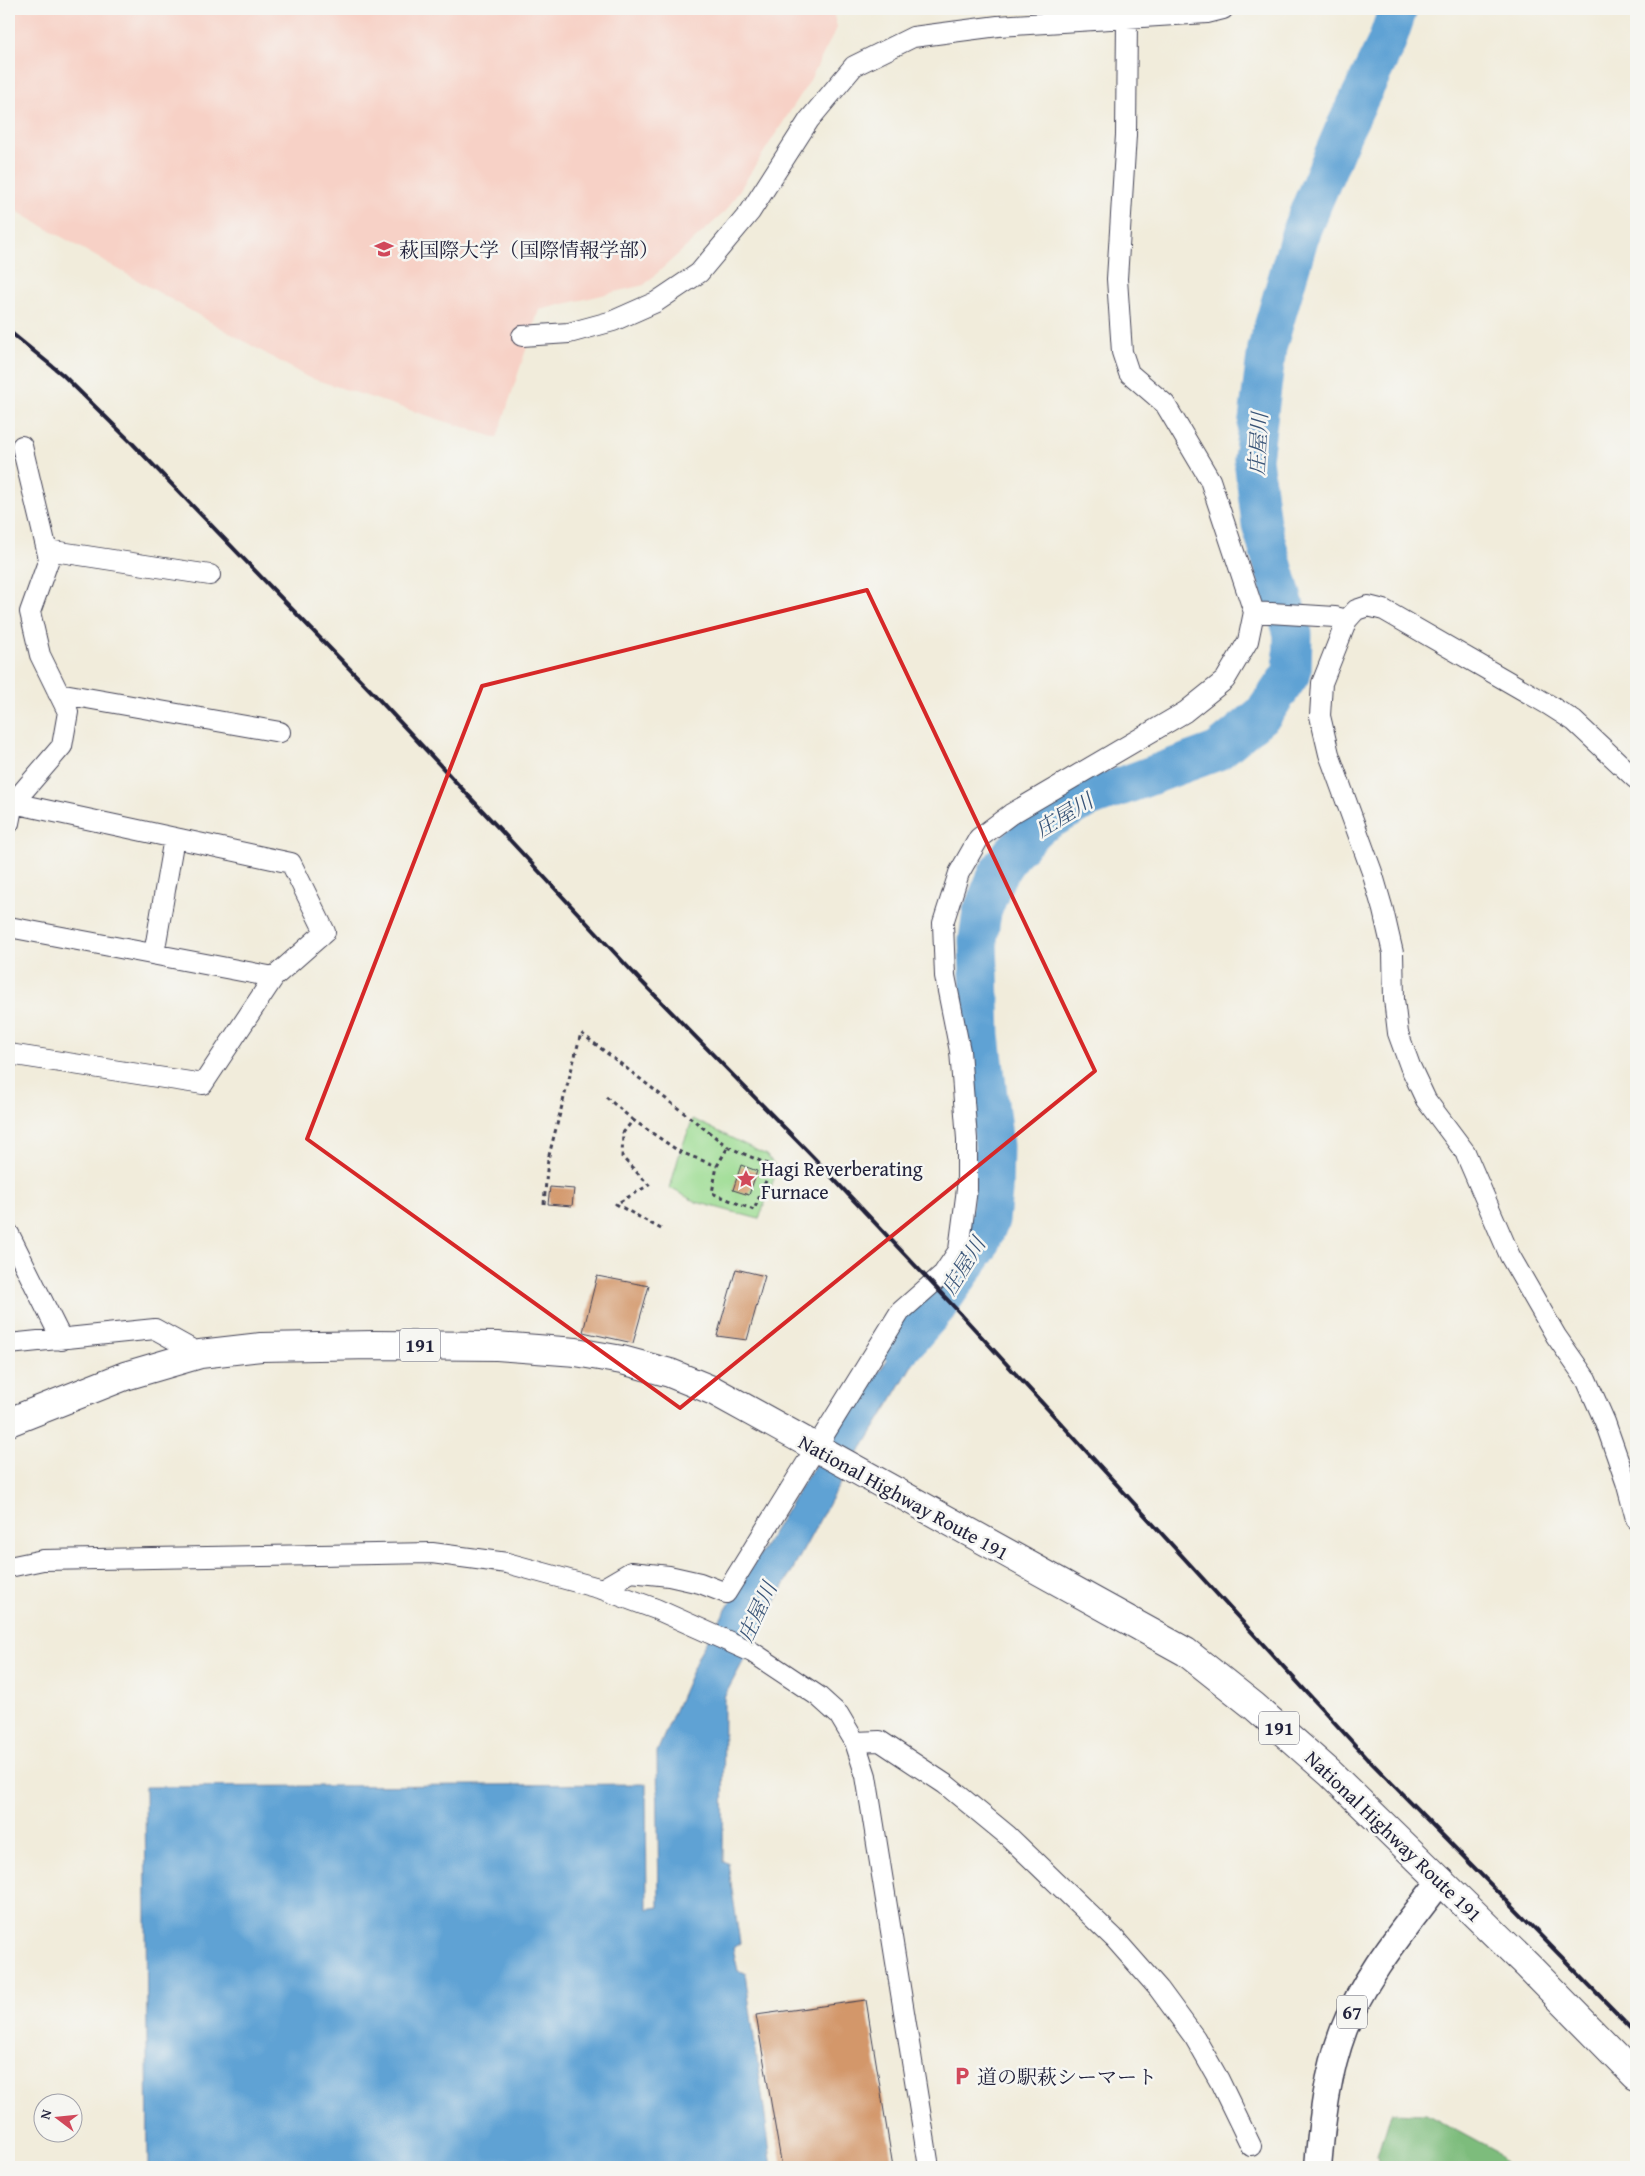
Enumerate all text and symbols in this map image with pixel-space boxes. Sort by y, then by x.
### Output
place label: 萩国際大学（国際情報学部） [399,235,659,264]
school or university icon: 萩国際大学（国際情報学部） [373,238,395,260]
water label: 庄屋川 [1241,410,1275,476]
water label: 庄屋川 [1029,784,1101,845]
place label: Hagi Reverberating Furnace [761,1154,923,1206]
place icon: Hagi Reverberating Furnace [735,1168,757,1190]
water label: 庄屋川 [933,1229,994,1301]
road number: 191 [400,1328,440,1362]
street label: National Highway Route 191 [794,1427,1014,1567]
water label: 庄屋川 [730,1575,785,1647]
road number: 191 [1259,1712,1299,1745]
street label: National Highway Route 191 [1299,1744,1489,1928]
road number: 67 [1337,1995,1367,2028]
place label: 道の駅萩シーマート [977,2062,1157,2091]
parking icon: 道の駅萩シーマート [951,2065,973,2087]
north arrow [32,2094,82,2144]
text: N [35,2107,57,2122]

